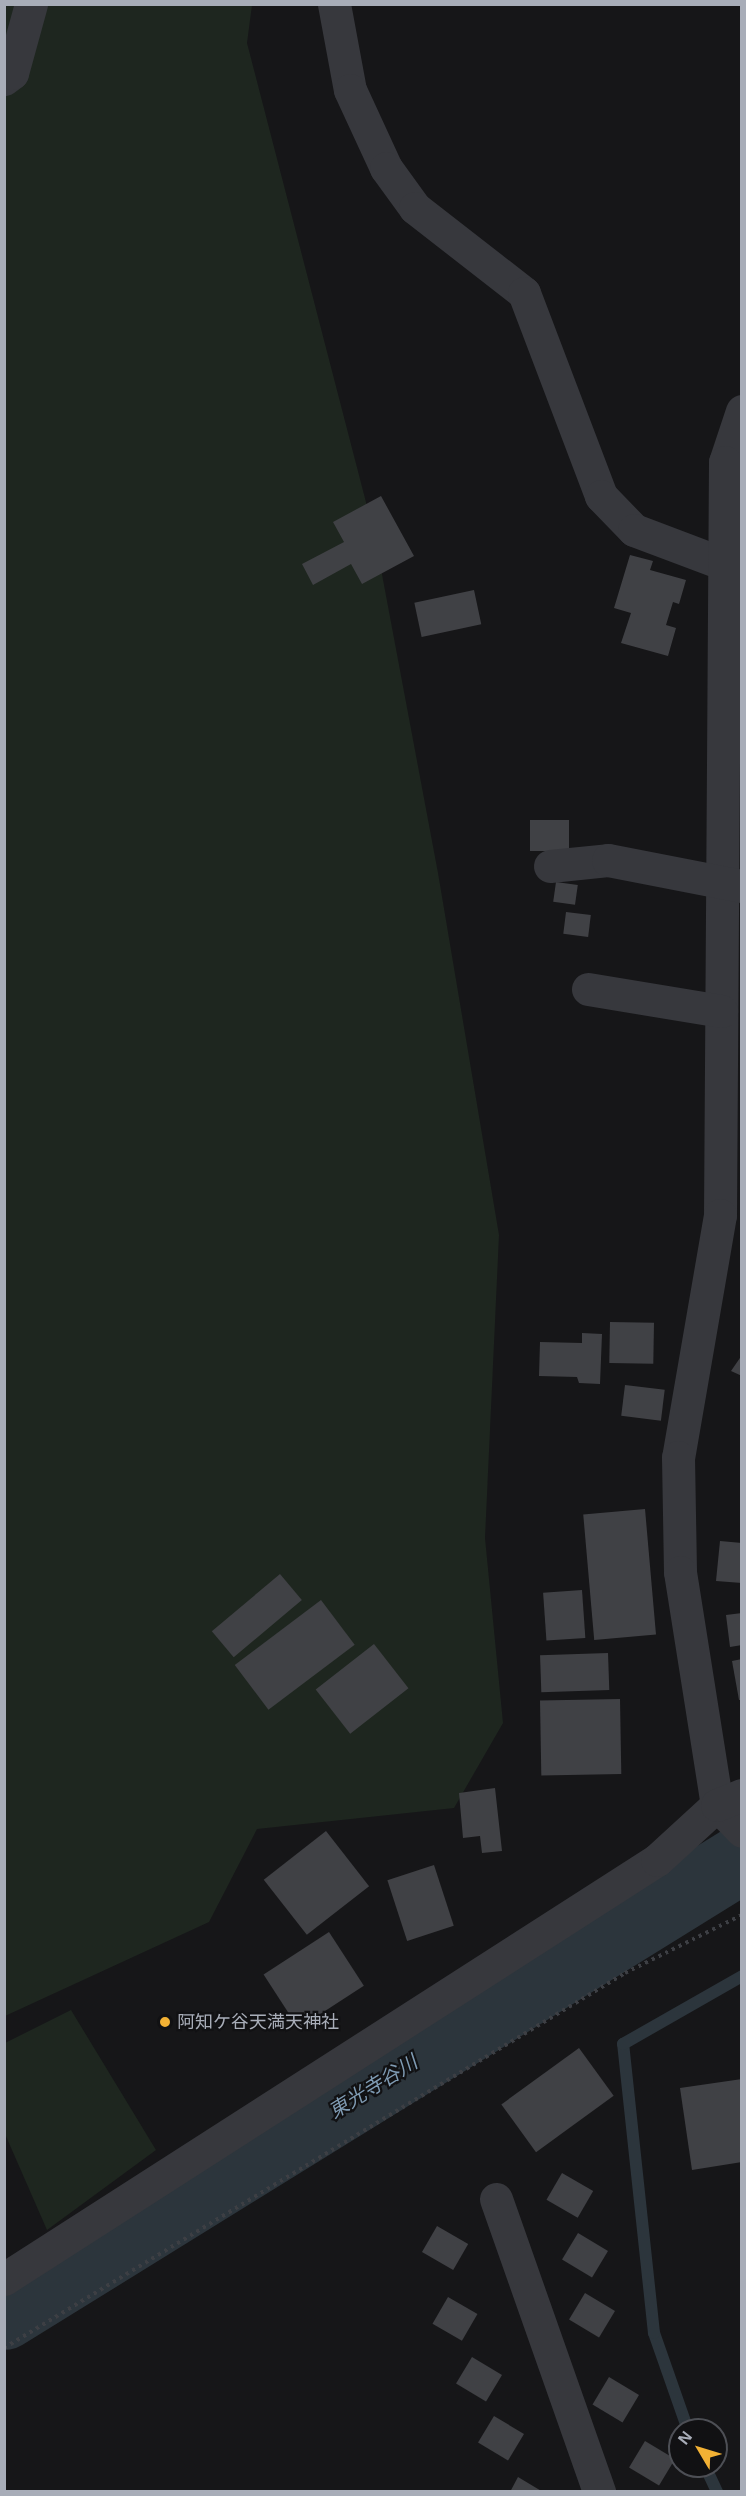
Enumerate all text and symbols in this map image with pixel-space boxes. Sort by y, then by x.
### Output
place label: 阿知ケ谷天満天神社 [177,2011,339,2033]
marker: 阿知ケ谷天満天神社 [158,2015,172,2029]
water label: 東光寺谷川 [324,2050,422,2124]
north arrow [668,2418,728,2478]
text: N [675,2428,695,2448]

